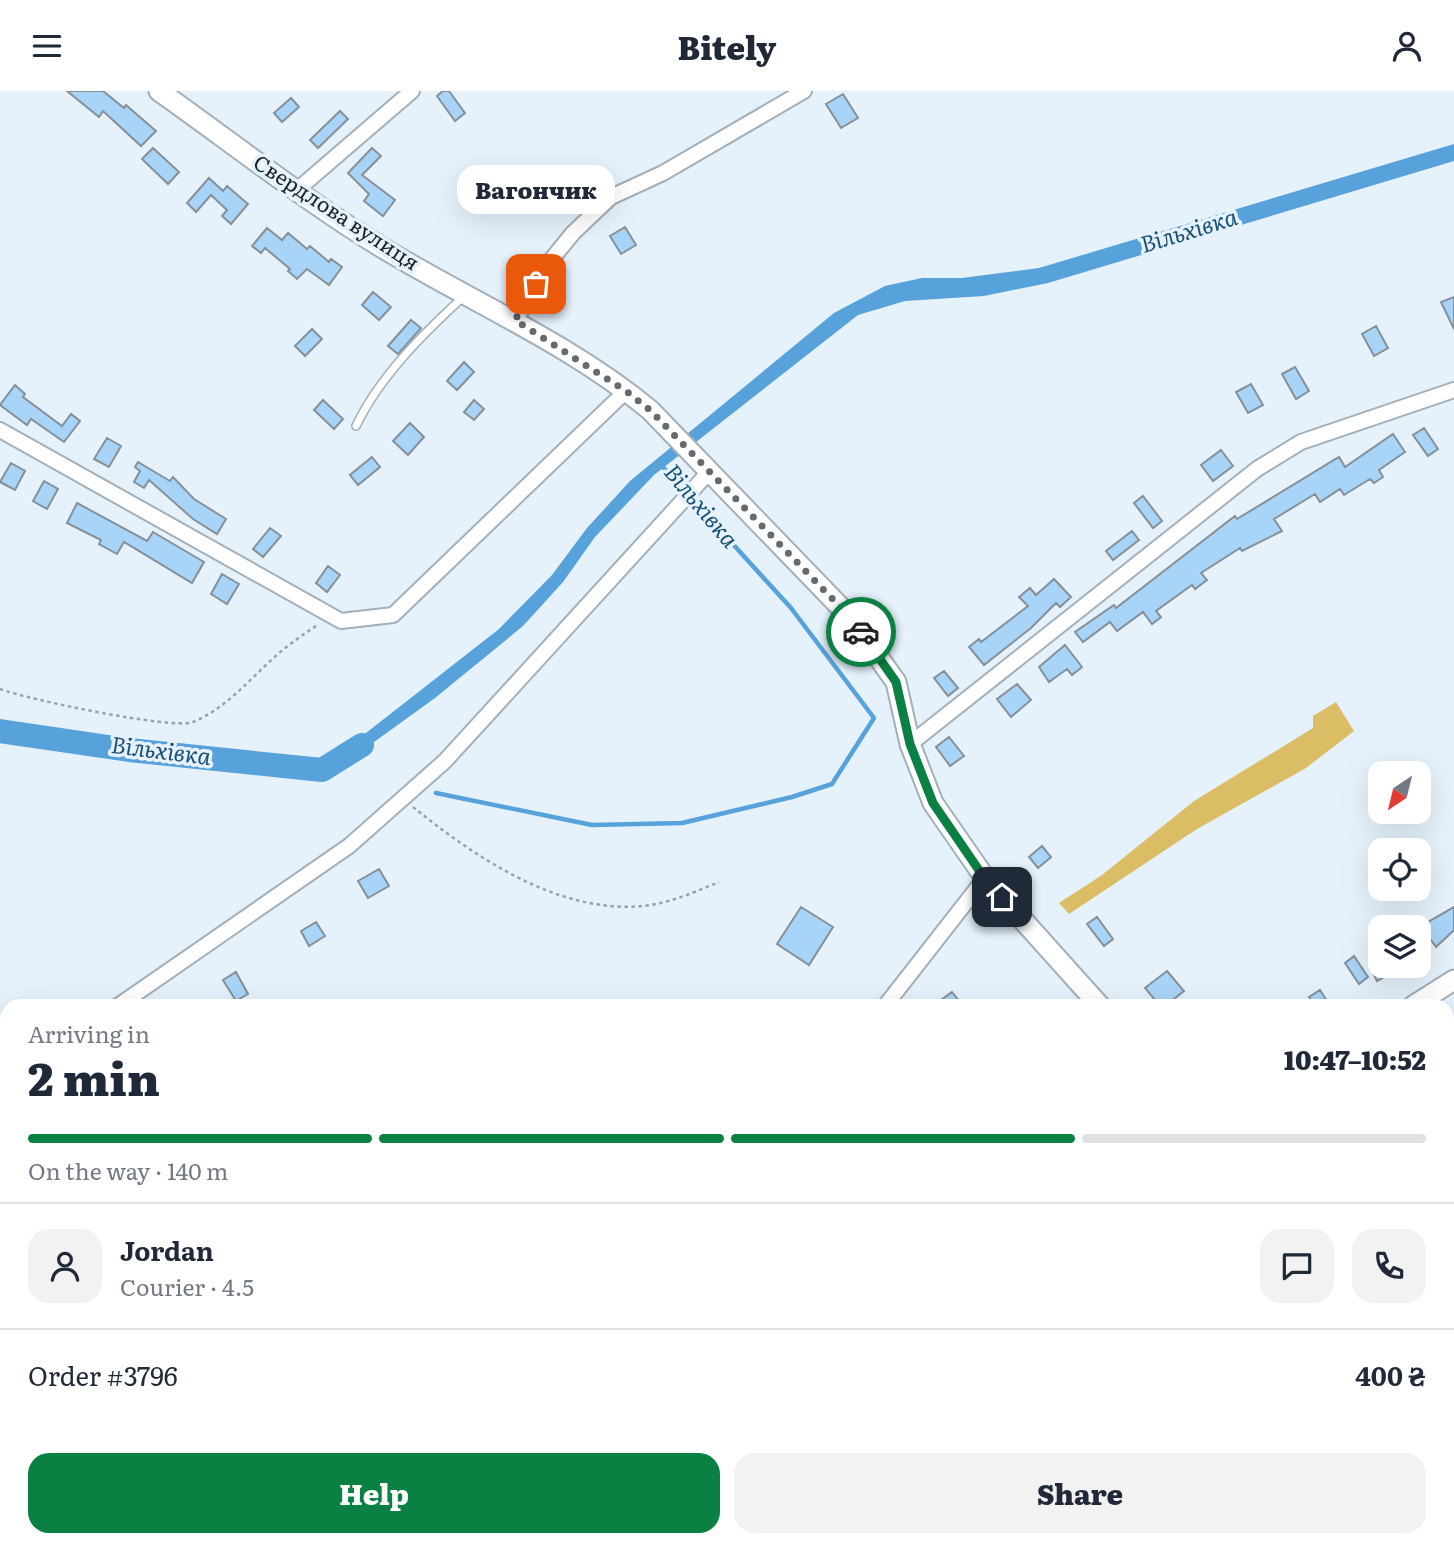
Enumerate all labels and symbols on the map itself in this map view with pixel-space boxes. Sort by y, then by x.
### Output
street label: Свердлова вулиця [248,145,427,276]
callout: Вагончик [457,165,615,214]
water label: Вільхівка [1136,198,1241,260]
pin [506,254,566,314]
water label: Вільхівка [657,455,748,554]
courier [826,597,896,667]
water label: Вільхівка [110,726,213,772]
north arrow [1368,761,1432,824]
pin [972,867,1032,927]

